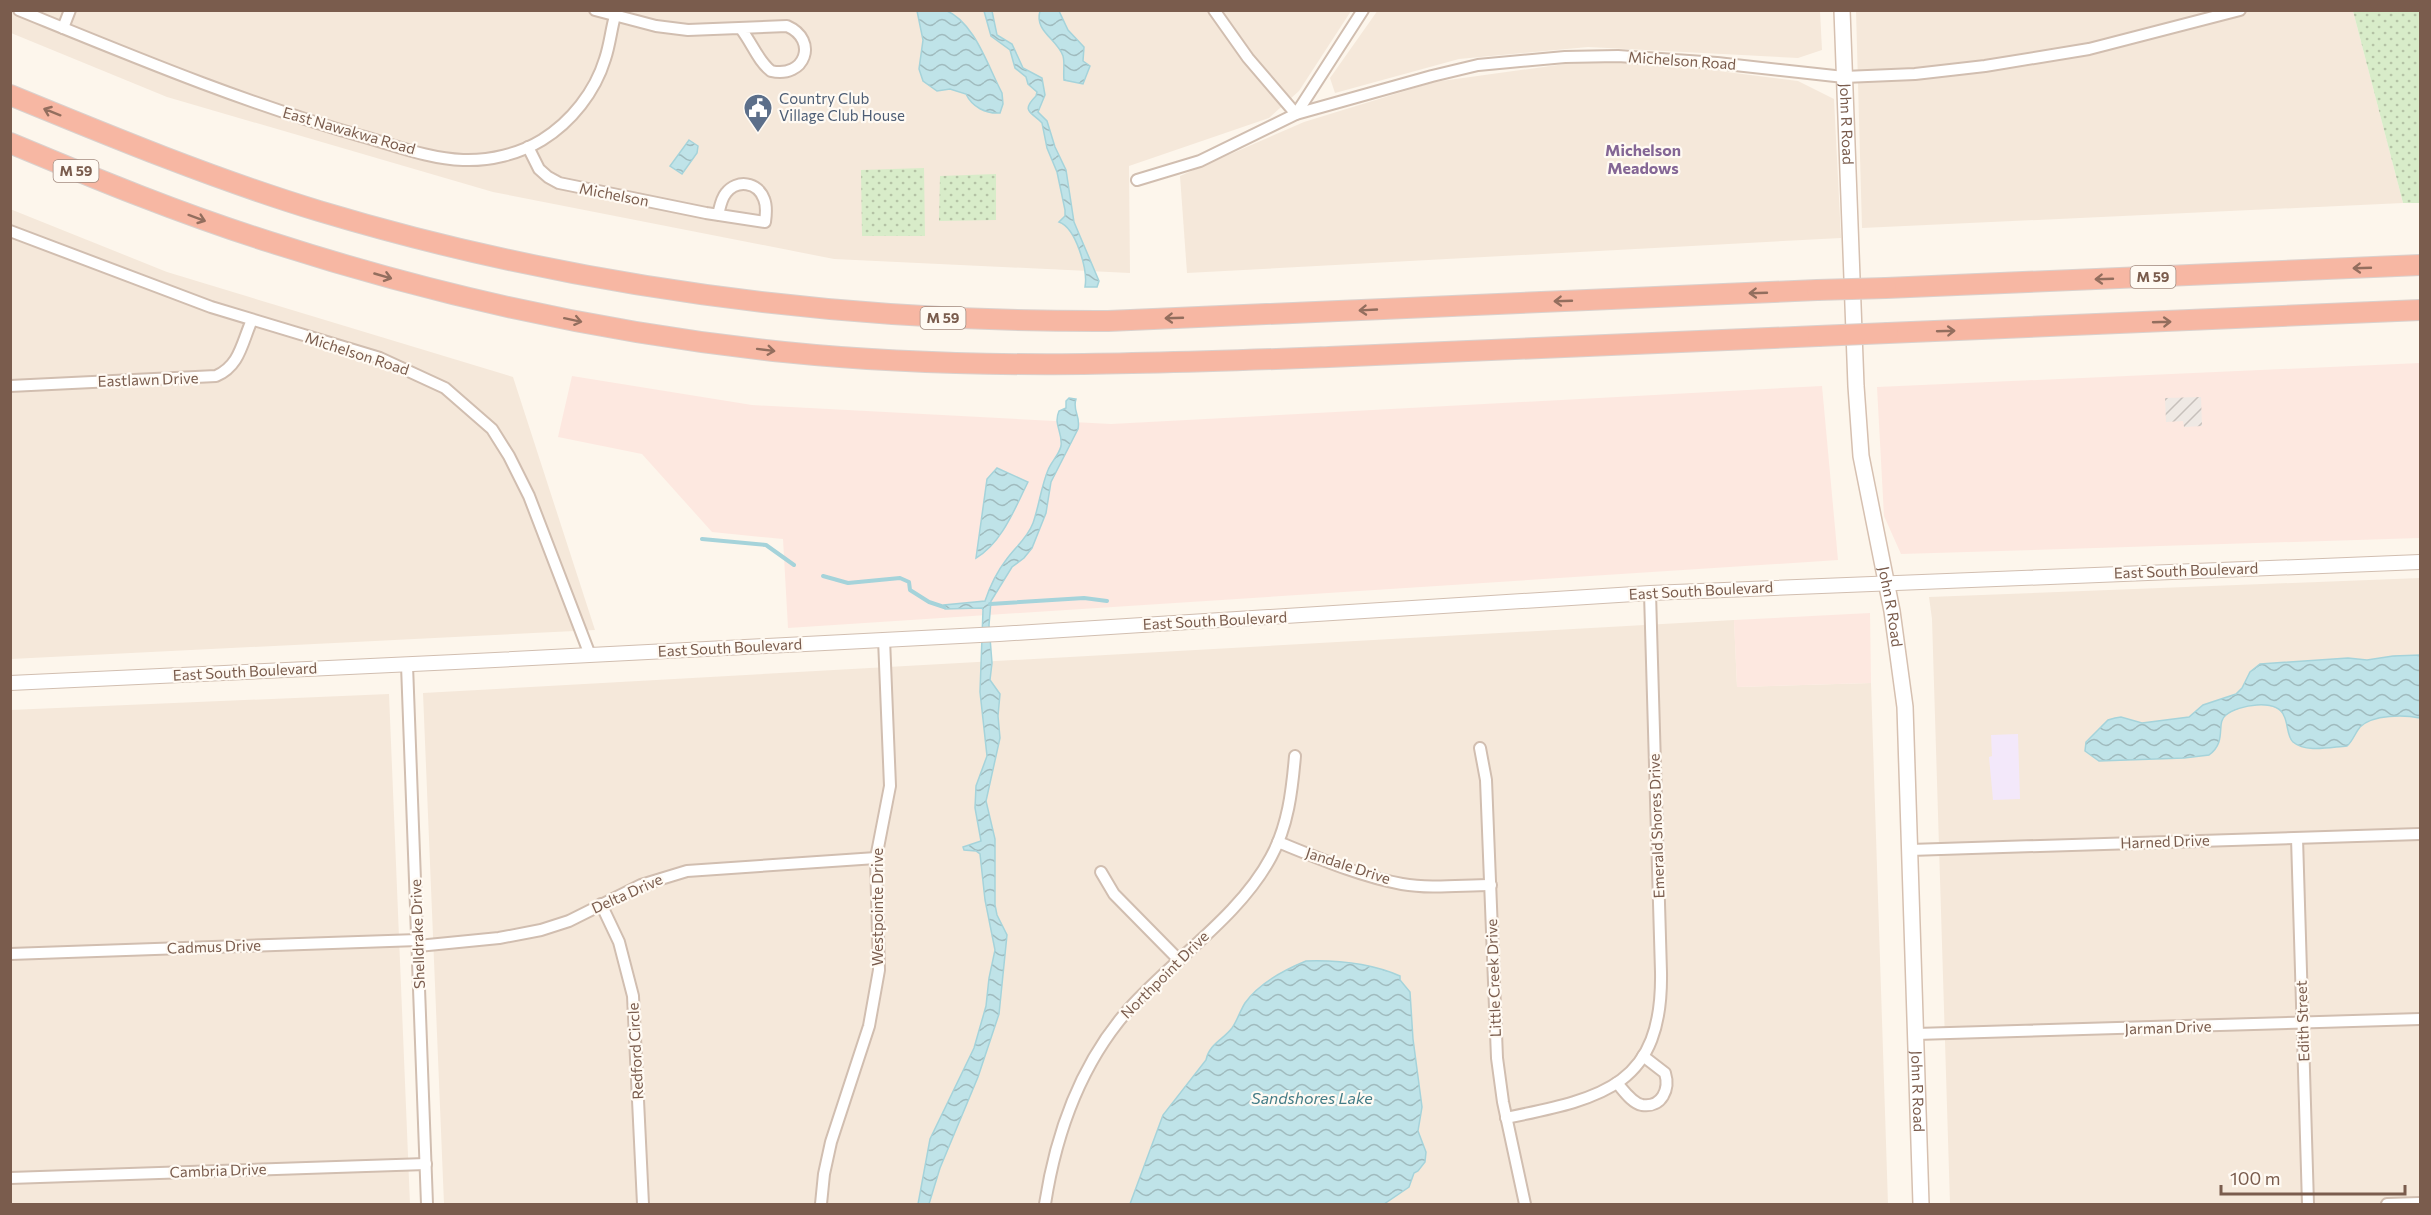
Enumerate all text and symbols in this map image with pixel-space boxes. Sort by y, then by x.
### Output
street label: Michelson Road [1627,47,1737,73]
street label: John R Road [1837,83,1858,165]
place label: Country Club Village Club House [779,89,905,124]
public building icon: Country Club Village Club House [742,92,774,134]
street label: East Nawakwa Road [281,103,418,158]
one-way arrow [43,106,62,117]
district label: Michelson Meadows [1605,140,1681,177]
road number: M 59 [54,160,98,182]
street label: Michelson [578,178,650,210]
one-way arrow [188,213,206,224]
one-way arrow [2353,262,2373,273]
road number: M 59 [2130,266,2176,288]
one-way arrow [373,271,392,282]
one-way arrow [2095,273,2115,284]
one-way arrow [1749,287,1769,299]
one-way arrow [1554,296,1574,307]
one-way arrow [1359,304,1379,315]
road number: M 59 [920,307,966,329]
one-way arrow [1164,312,1184,324]
one-way arrow [563,315,583,326]
one-way arrow [2152,316,2172,327]
one-way arrow [1936,325,1956,336]
street label: Michelson Road [303,328,412,378]
one-way arrow [756,344,775,355]
street label: Eastlawn Drive [97,368,199,390]
street label: East South Boulevard [2113,558,2259,582]
street label: John R Road [1875,565,1907,648]
street label: East South Boulevard [1628,577,1774,603]
street label: East South Boulevard [1142,607,1288,633]
street label: East South Boulevard [657,634,803,660]
street label: East South Boulevard [172,658,318,684]
street label: Emerald Shores Drive [1644,753,1668,899]
street label: Harned Drive [2120,830,2210,852]
street label: Jandale Drive [1304,843,1393,887]
street label: Westpointe Drive [868,848,886,966]
street label: Delta Drive [588,869,665,917]
street label: Shelldrake Drive [406,879,428,989]
street label: Little Creek Drive [1482,918,1504,1038]
street label: Northpoint Drive [1117,927,1212,1022]
street label: Cadmus Drive [167,935,261,957]
street label: Edith Street [2292,980,2312,1062]
street label: Redford Circle [623,1002,647,1100]
street label: Jarman Drive [2124,1016,2212,1038]
street label: John R Road [1908,1050,1929,1132]
water label: Sandshores Lake [1251,1088,1373,1107]
scale bar [2221,1158,2406,1196]
street label: Cambria Drive [169,1159,267,1181]
text: 100 m [2230,1167,2280,1189]

